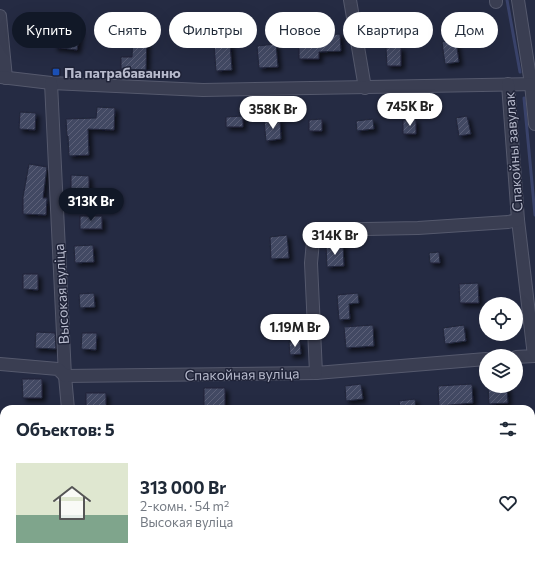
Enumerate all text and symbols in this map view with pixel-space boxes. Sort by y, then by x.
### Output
chip: Купить [12,12,86,48]
chip: Снять [94,12,161,48]
chip: Фильтры [169,12,257,48]
chip: Новое [265,12,335,48]
chip: Квартира [343,12,433,48]
chip: Дом [441,12,498,48]
place label: Па патрабаванню [64,64,181,81]
marker: Па патрабаванню [51,67,61,77]
street label: Спакойны завулак [500,91,526,213]
pin: 745K Br [373,93,447,127]
pin: 358K Br [236,96,310,130]
text: 745K Br [386,98,434,114]
text: 358K Br [249,101,297,117]
pin: 313K Br [54,188,128,222]
text: 313K Br [68,193,114,209]
pin: 314K Br [298,222,372,256]
text: 314K Br [312,227,358,243]
street label: Высокая вуліца [50,243,72,345]
map controls [479,297,523,393]
button: locate [479,297,523,341]
pin: 1.19M Br [254,314,336,348]
text: 1.19M Br [269,319,321,335]
button: layers [479,349,523,393]
street label: Спакойная вуліца [184,364,300,384]
icon: filters [497,418,519,440]
text: Объектов: 5 [16,419,115,440]
text: 313 000 Br [140,477,226,498]
icon: home [48,479,96,527]
icon: heart [497,492,519,514]
text: 2-комн. · 54 m² [140,498,229,514]
text: Высокая вуліца [140,514,233,530]

